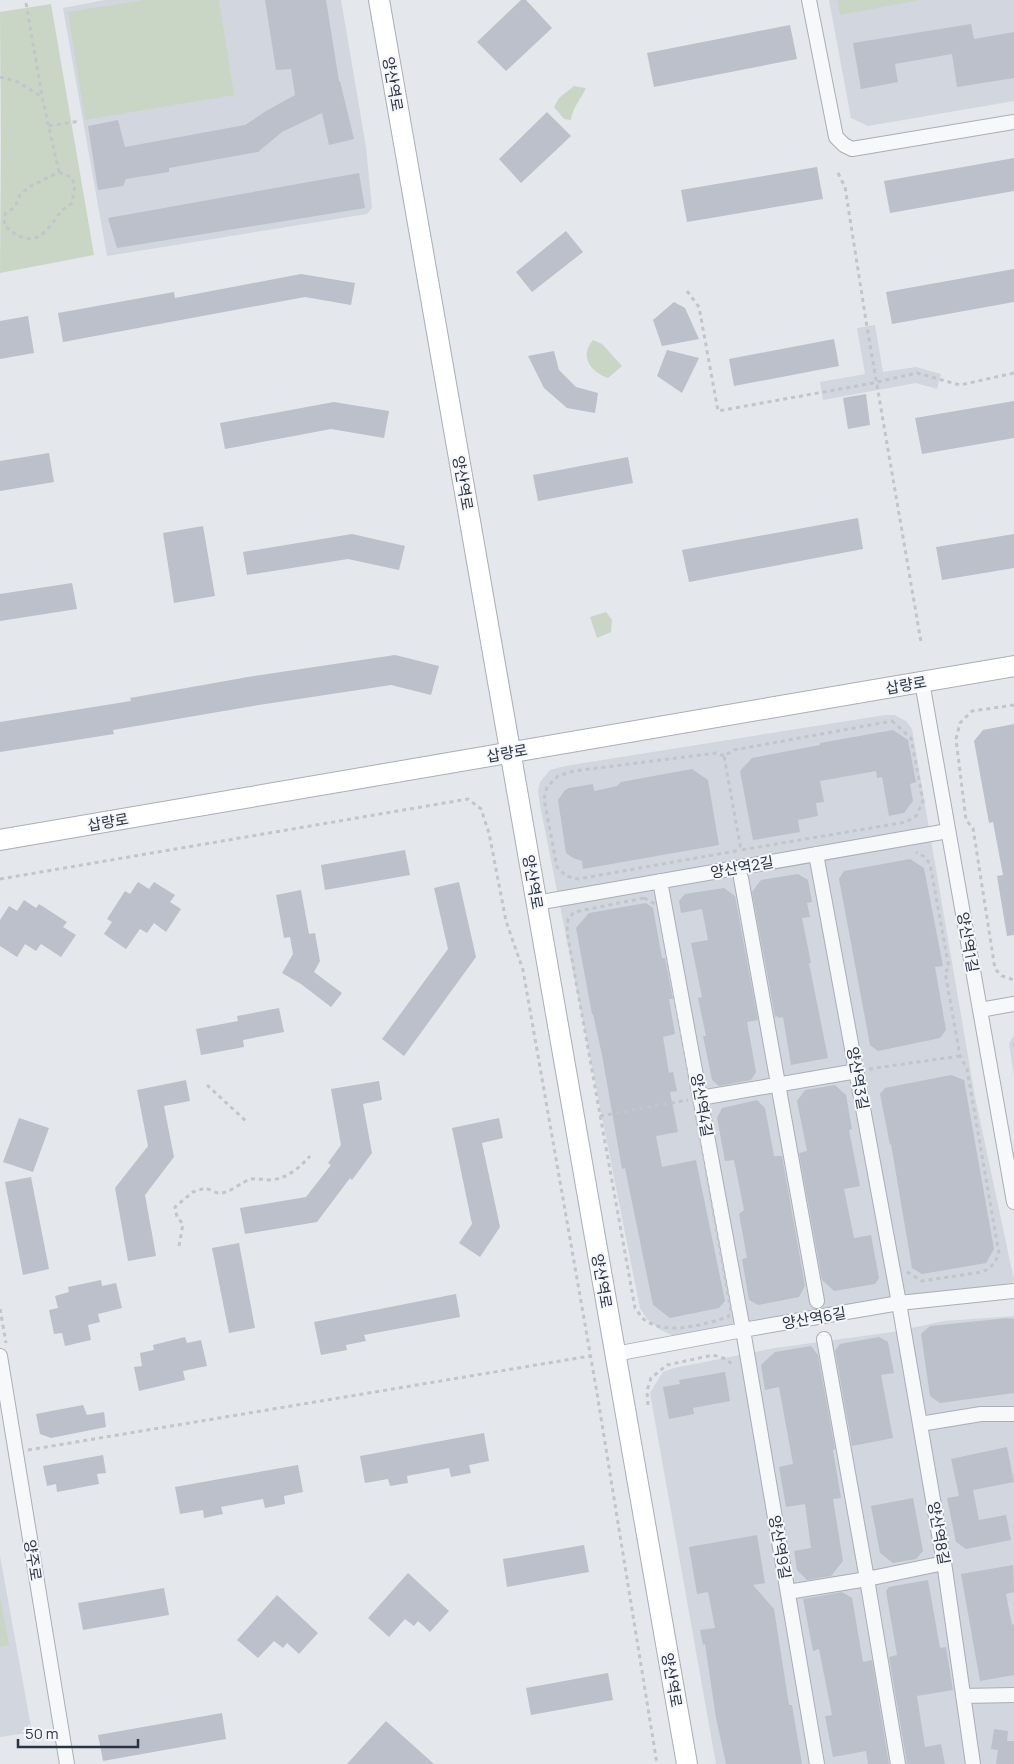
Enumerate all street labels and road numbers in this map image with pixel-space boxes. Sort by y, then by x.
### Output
street label: 양산역로 [378,55,408,113]
street label: 양산역로 [448,454,478,512]
street label: 삽량로 [884,671,928,699]
street label: 삽량로 [485,739,529,767]
street label: 삽량로 [86,808,130,836]
street label: 양산역2길 [709,851,775,883]
street label: 양산역로 [518,853,548,911]
street label: 양산역1길 [952,910,984,974]
street label: 양산역3길 [842,1045,874,1111]
street label: 양산역4길 [686,1072,718,1138]
street label: 양산역로 [587,1252,617,1310]
street label: 양산역6길 [780,1302,848,1334]
street label: 양산역8길 [923,1500,955,1566]
street label: 양산역9길 [764,1513,796,1581]
street label: 양주로 [19,1538,47,1582]
street label: 양산역로 [657,1651,687,1709]

